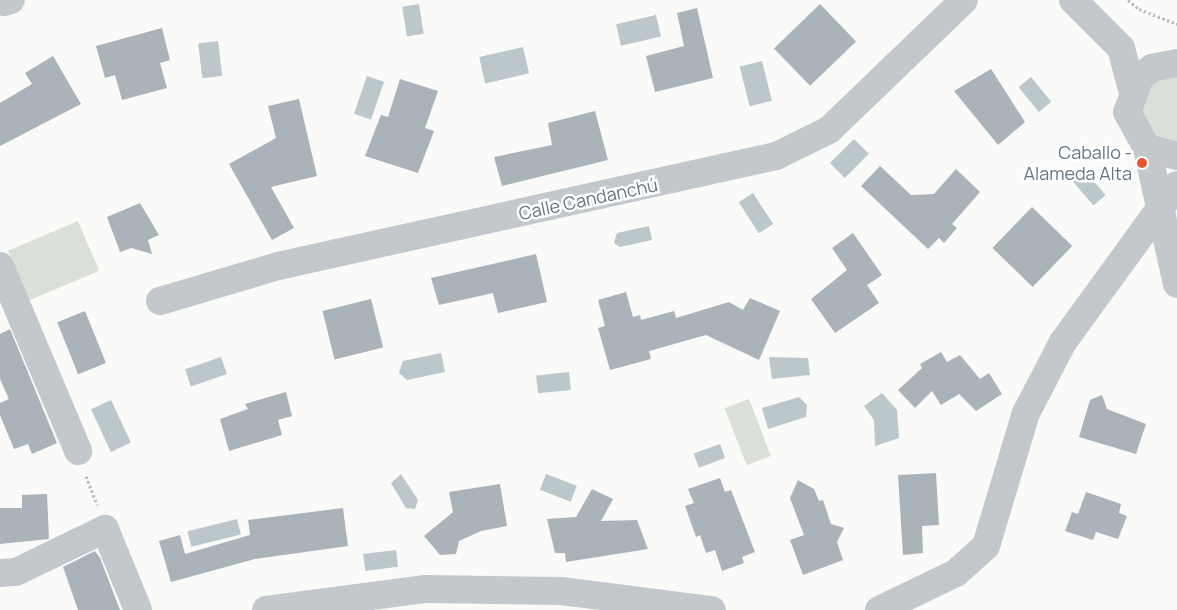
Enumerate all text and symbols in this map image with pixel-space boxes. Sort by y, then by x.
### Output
place label: Caballo - Alameda Alta [1024,142,1132,184]
marker: Caballo - Alameda Alta [1136,157,1148,169]
street label: Calle Candanchú [517,174,659,224]

